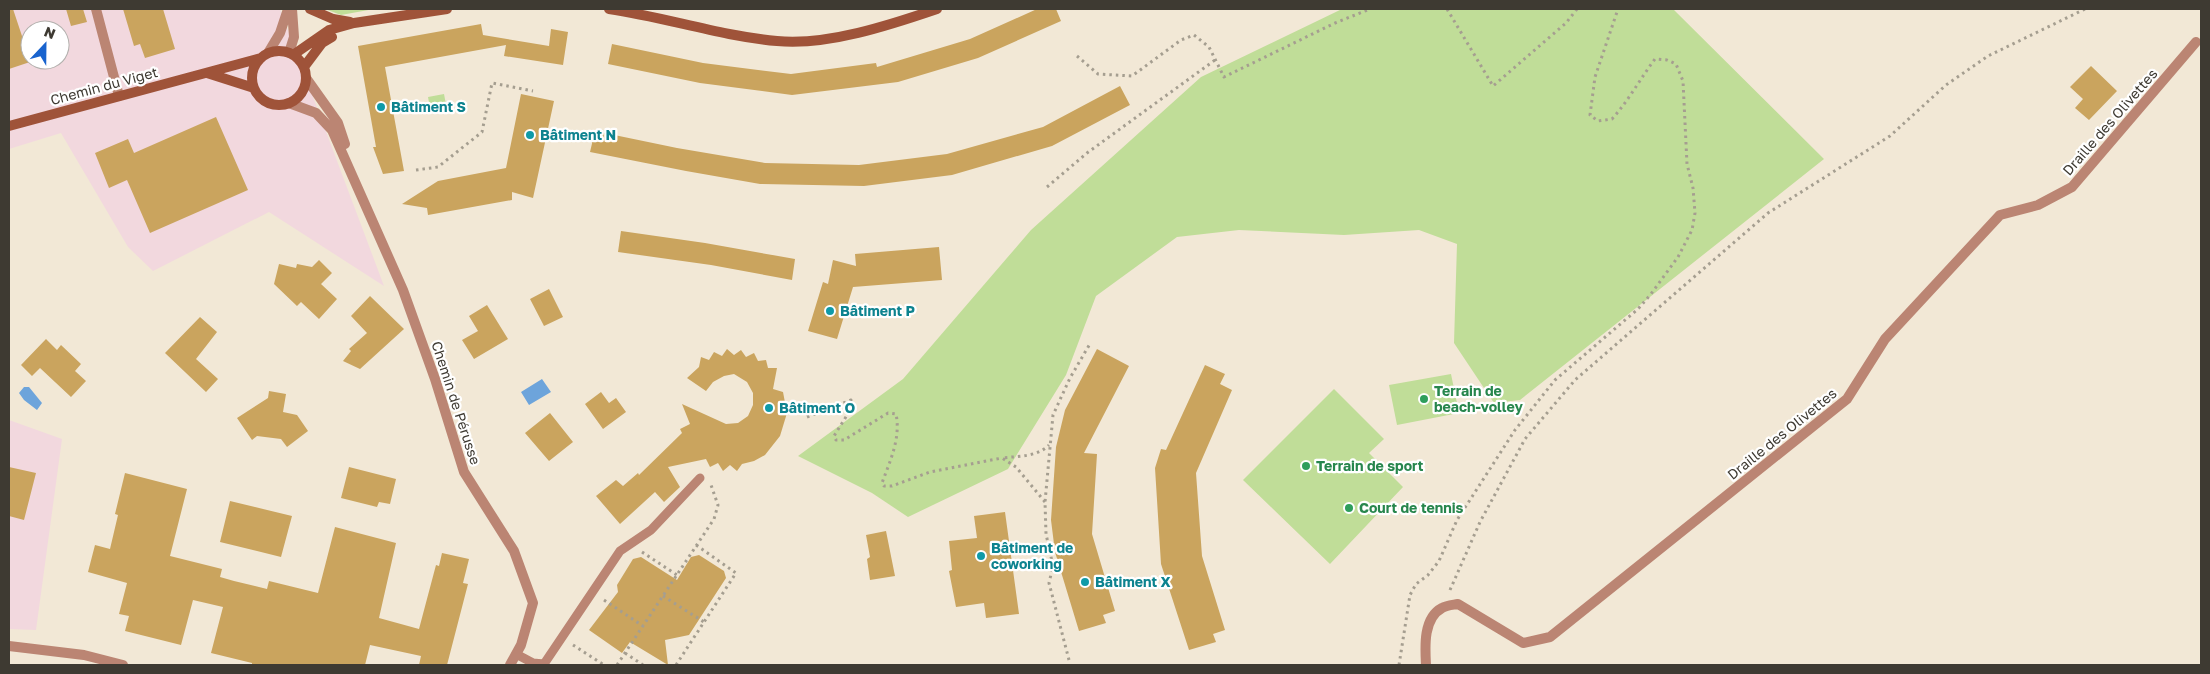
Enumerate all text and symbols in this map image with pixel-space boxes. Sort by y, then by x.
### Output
north arrow [20,20,70,70]
text: N [42,23,58,42]
street label: Chemin du Viget [48,63,159,108]
street label: Draille des Olivettes [2059,65,2161,178]
place label: Bâtiment S [391,98,466,115]
marker: Bâtiment S [375,101,387,113]
place label: Bâtiment N [540,126,616,143]
marker: Bâtiment N [524,129,536,141]
place label: Bâtiment P [840,302,915,319]
marker: Bâtiment P [824,305,836,317]
street label: Chemin de Pérusse [428,339,484,467]
place label: Terrain de beach-volley [1434,382,1523,415]
street label: Draille des Olivettes [1724,384,1840,483]
marker: Terrain de beach-volley [1418,393,1430,405]
place label: Bâtiment O [779,399,856,416]
marker: Bâtiment O [763,402,775,414]
place label: Terrain de sport [1316,457,1424,474]
marker: Terrain de sport [1300,460,1312,472]
place label: Court de tennis [1359,499,1464,516]
marker: Court de tennis [1343,502,1355,514]
place label: Bâtiment de coworking [991,539,1073,572]
marker: Bâtiment de coworking [975,550,987,562]
place label: Bâtiment X [1095,573,1171,590]
marker: Bâtiment X [1079,576,1091,588]

